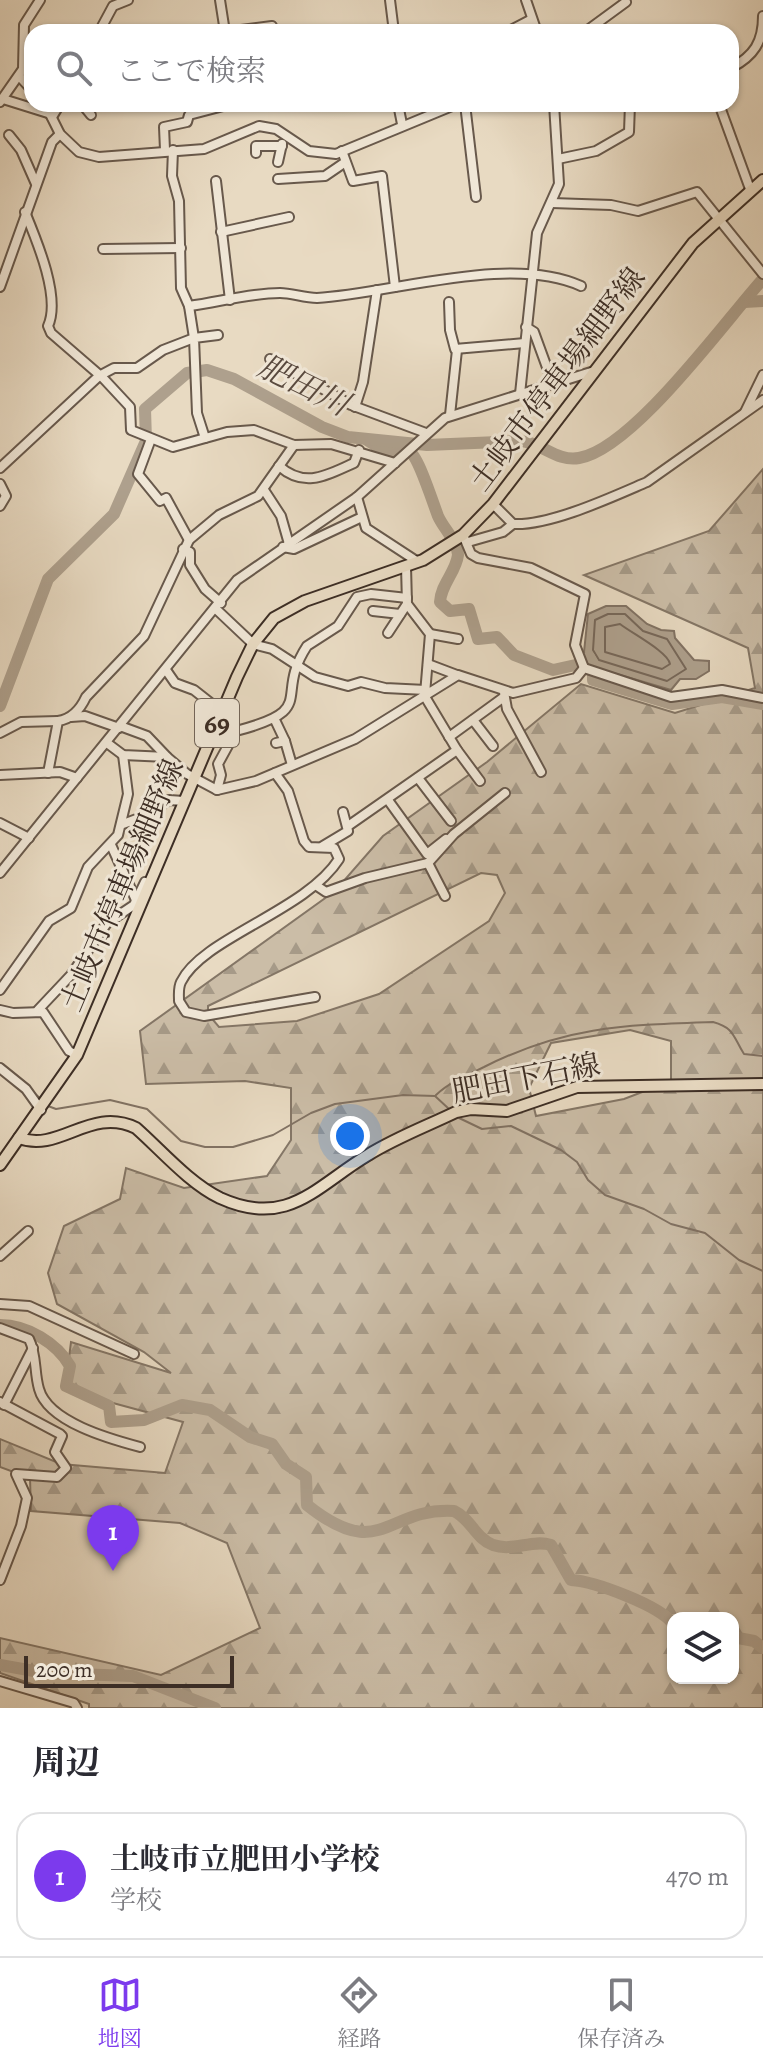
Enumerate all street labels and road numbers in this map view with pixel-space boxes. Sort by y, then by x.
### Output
street label: 土岐市停車場細野線 [460,259,654,499]
road number: 69 [195,699,239,747]
street label: 土岐市停車場細野線 [51,753,193,1017]
street label: 肥田下石線 [449,1044,603,1112]

